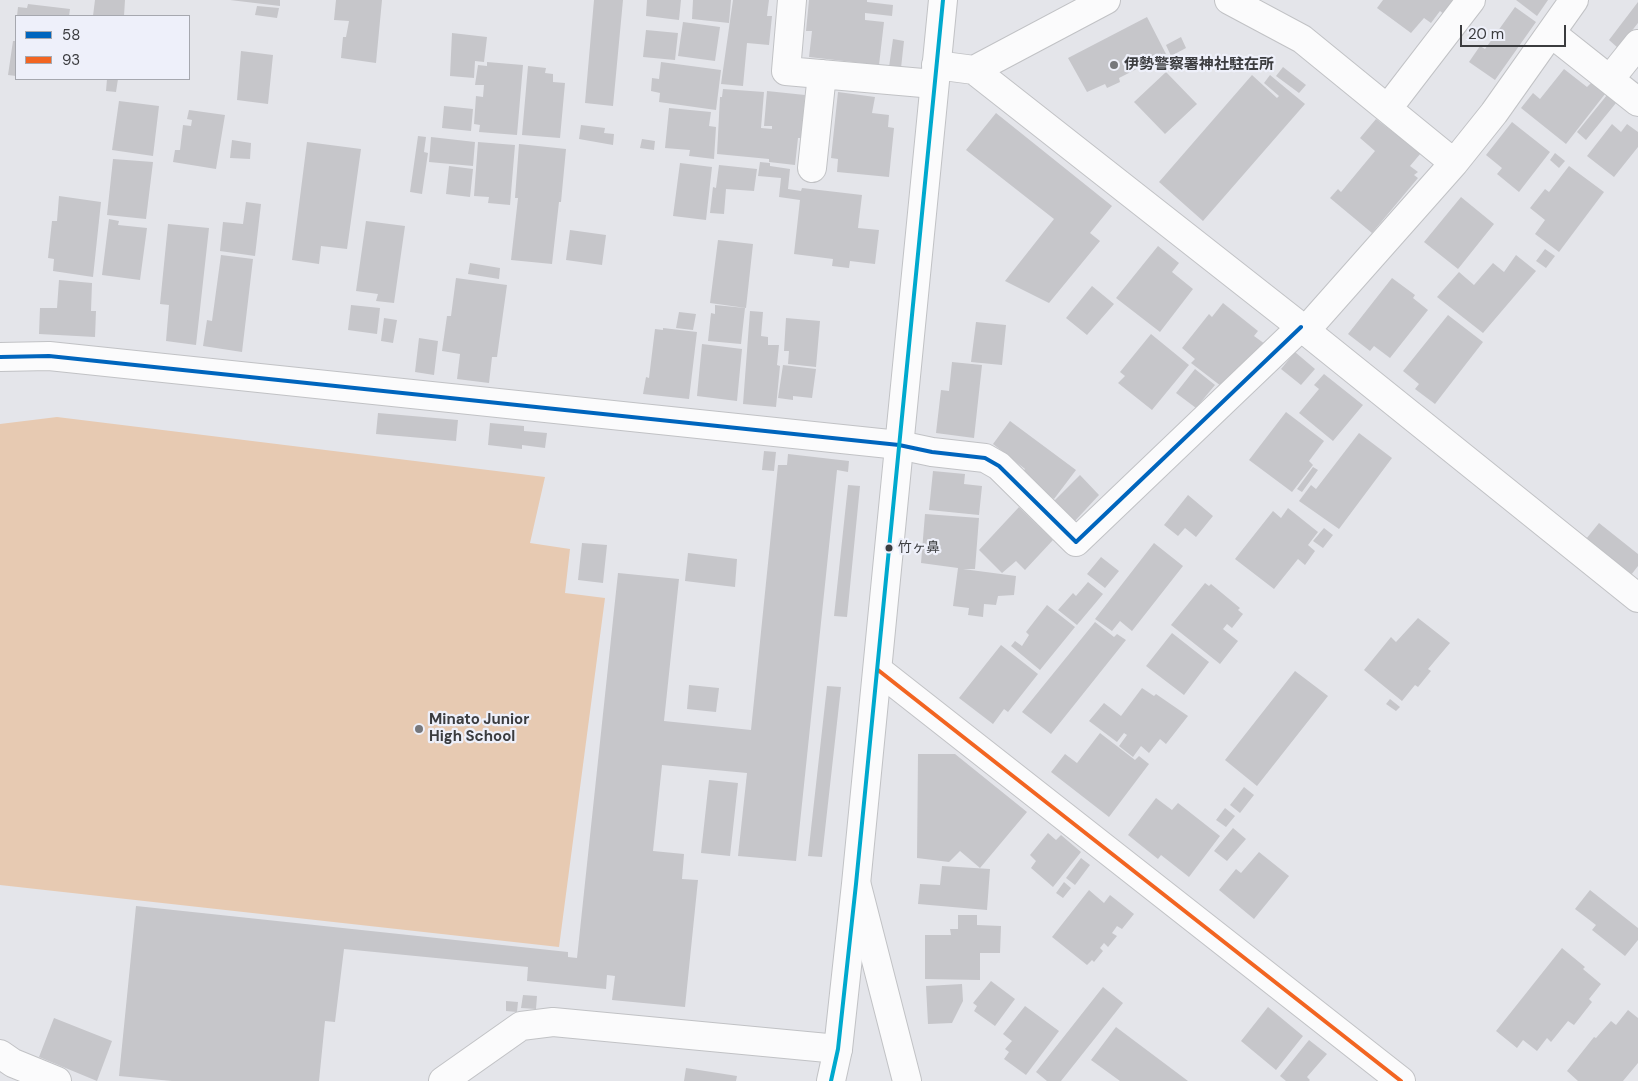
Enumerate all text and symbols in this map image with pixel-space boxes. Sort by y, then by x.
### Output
legend [15,15,190,80]
scale bar [1463,15,1569,47]
text: 20 m [1468,24,1504,44]
text: 58 [62,25,80,45]
text: 93 [62,50,80,70]
place label: 伊勢警察署神社駐在所 [1124,56,1274,74]
marker: 伊勢警察署神社駐在所 [1108,59,1120,71]
place label: 竹ヶ鼻 [898,540,940,556]
marker: 竹ヶ鼻 [884,543,894,553]
place label: Minato Junior High School [429,711,529,746]
marker: Minato Junior High School [413,723,425,735]

